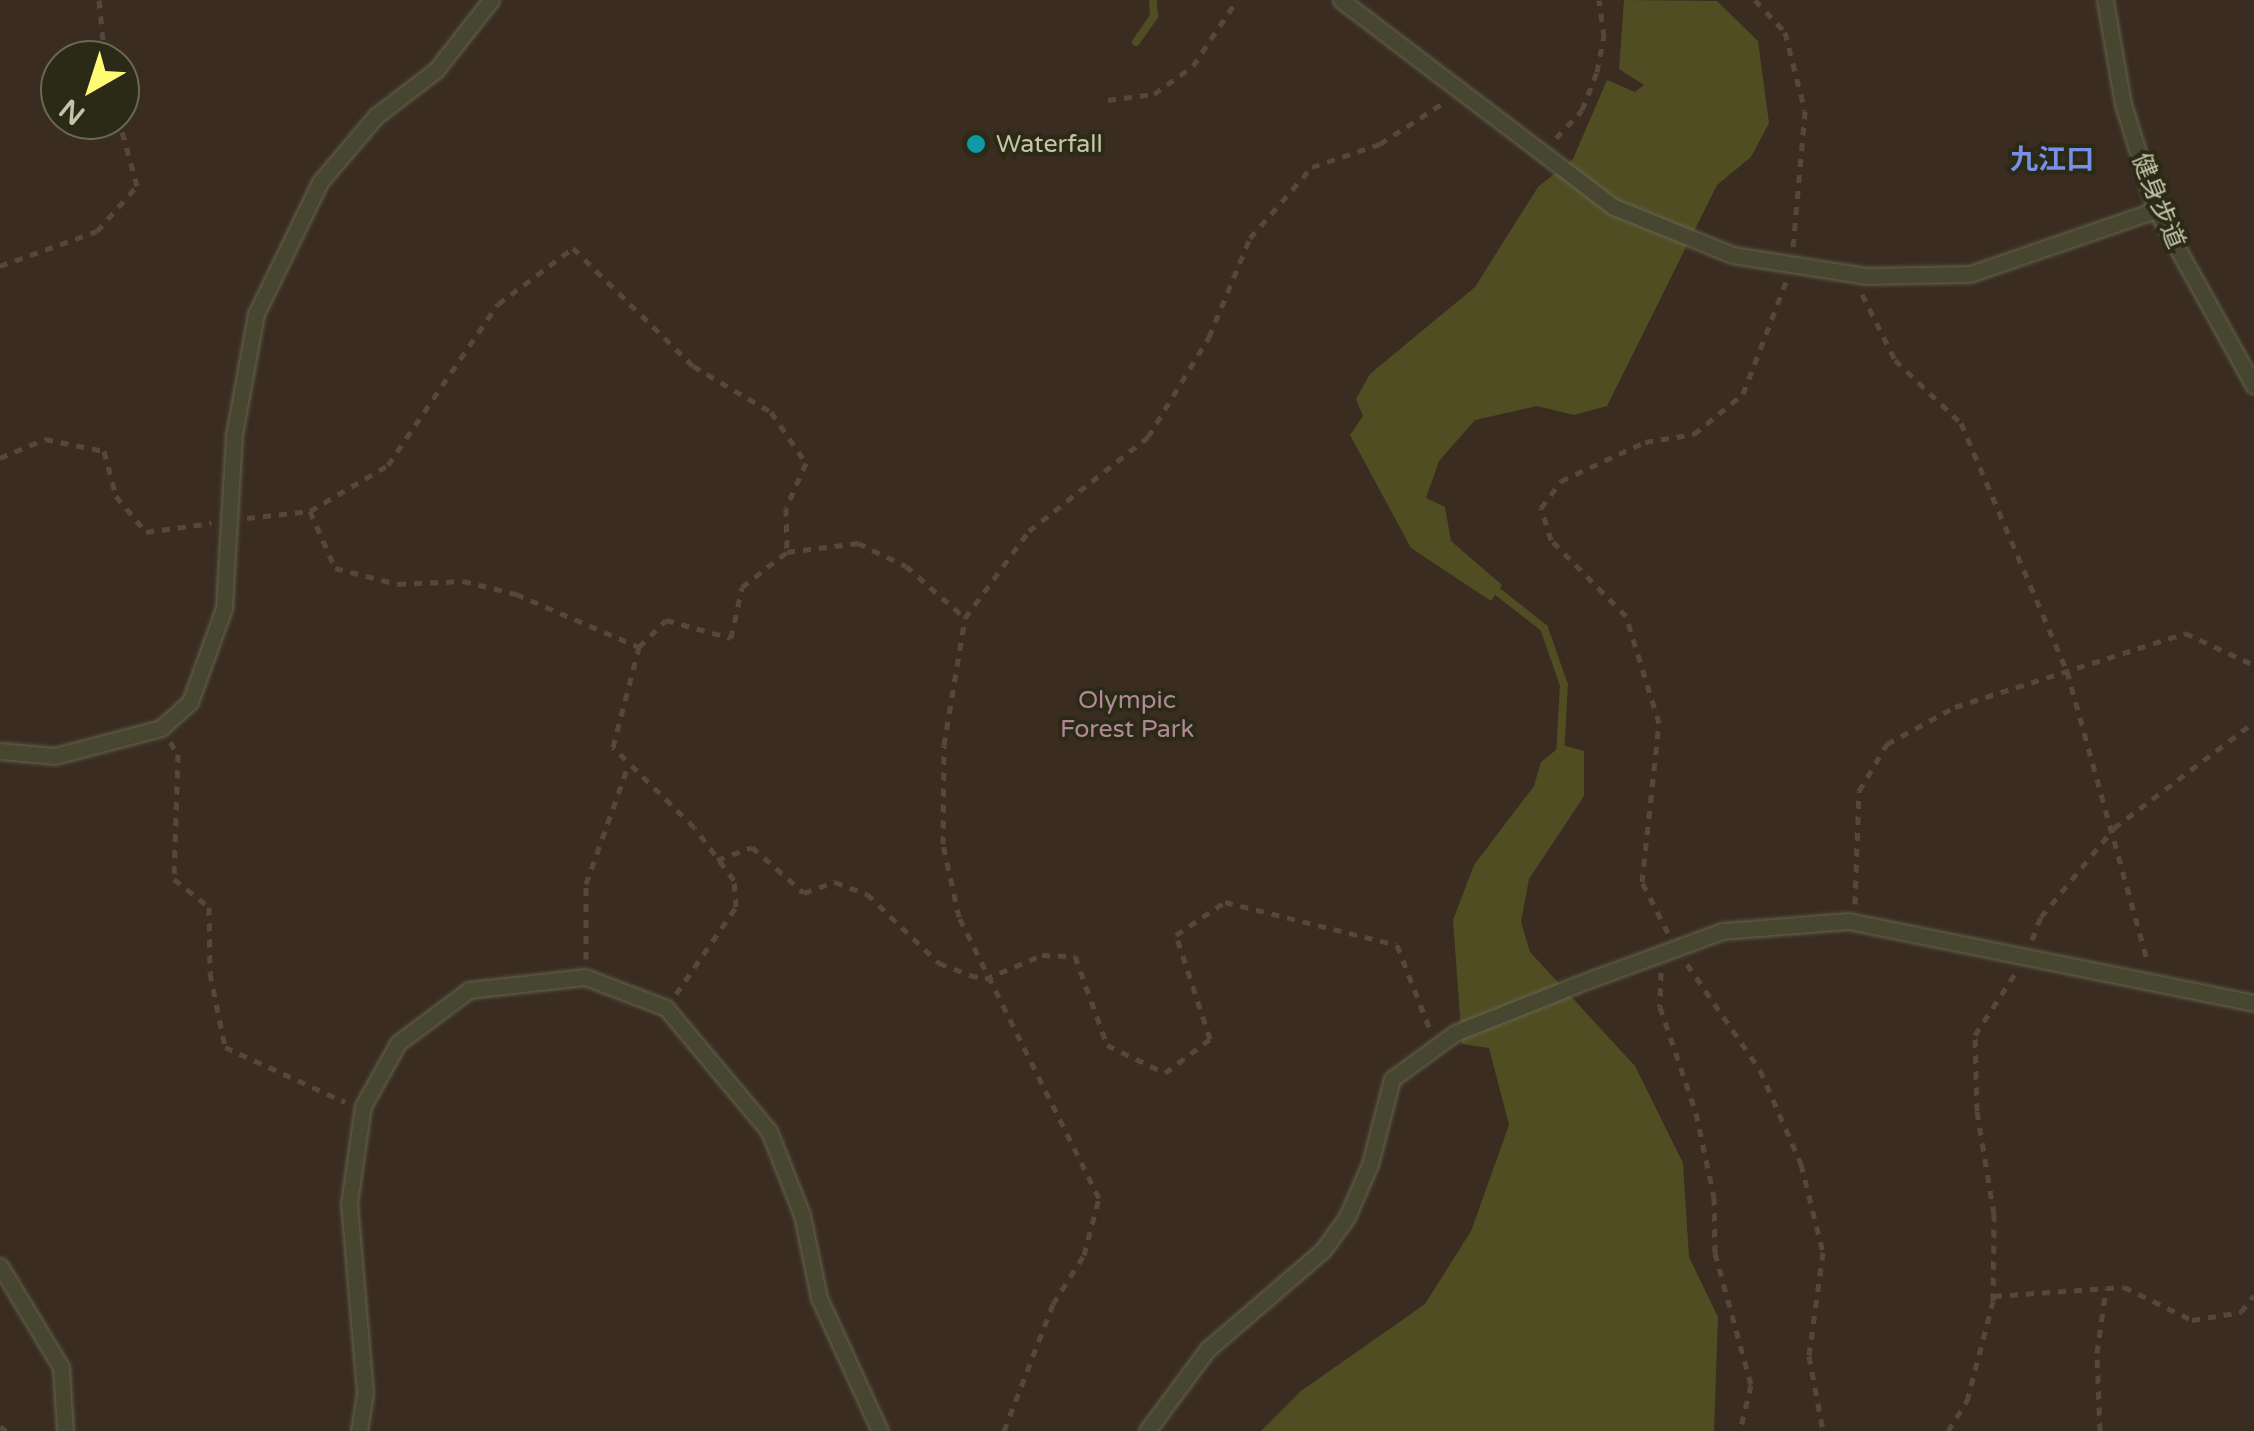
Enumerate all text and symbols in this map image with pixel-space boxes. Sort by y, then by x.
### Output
north arrow [40,40,140,140]
text: N [53,91,92,132]
place label: Waterfall [996,129,1103,159]
marker: Waterfall [965,133,987,155]
district label: 九江口 [2010,143,2094,177]
street label: 健身步道 [2125,149,2191,253]
park label: Olympic Forest Park [1060,686,1194,745]

